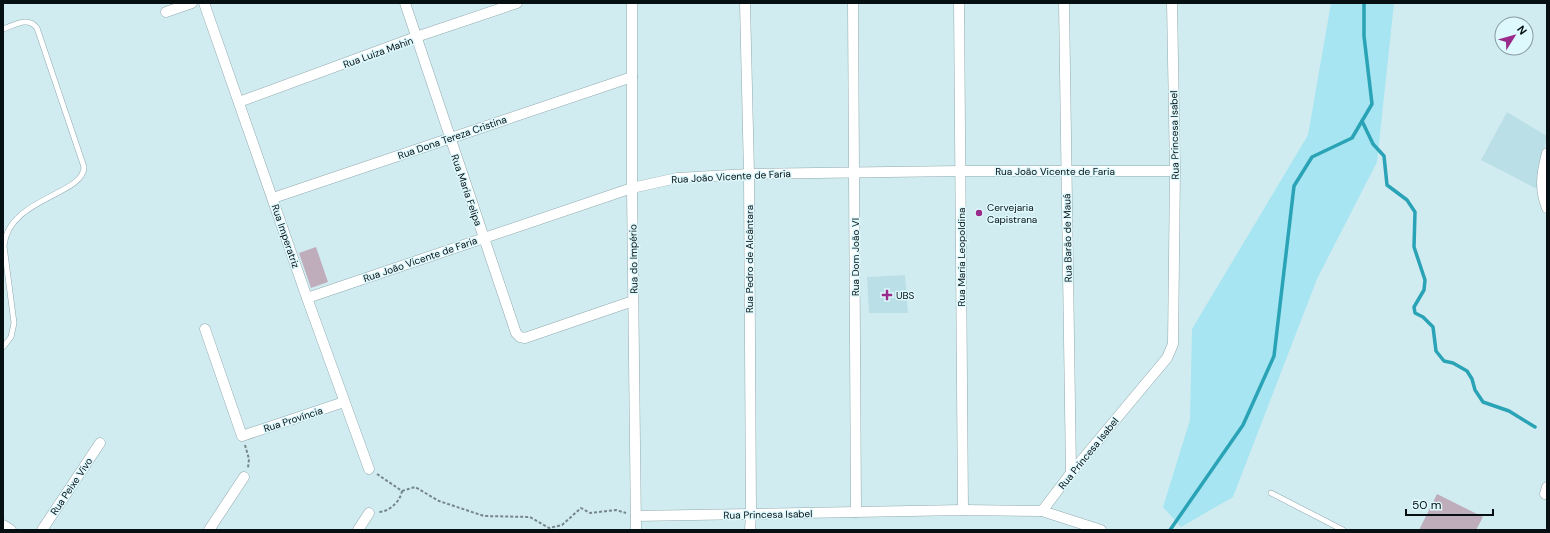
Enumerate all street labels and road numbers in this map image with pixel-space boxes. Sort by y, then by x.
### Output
street label: Rua Luiza Mahin [341,34,415,71]
street label: Rua Princesa Isabel [1167,90,1182,180]
street label: Rua Dona Tereza Cristina [396,113,508,162]
street label: Rua Maria Felipa [448,153,485,228]
street label: Rua João Vicente de Faria [995,165,1115,178]
street label: Rua João Vicente de Faria [671,167,791,186]
street label: Rua Barão de Mauá [1060,194,1075,282]
street label: Rua Imperatriz [269,203,303,270]
street label: Rua Pedro de Alcântara [743,205,756,313]
street label: Rua Maria Leopoldina [955,208,968,306]
street label: Rua Dom João VI [849,218,862,296]
street label: Rua do Império [626,224,641,294]
street label: Rua João Vicente de Faria [361,234,479,285]
street label: Rua Província [262,404,324,435]
street label: Rua Princesa Isabel [1055,415,1121,492]
street label: Rua Peixe Vivo [47,455,95,517]
street label: Rua Princesa Isabel [723,507,813,522]

